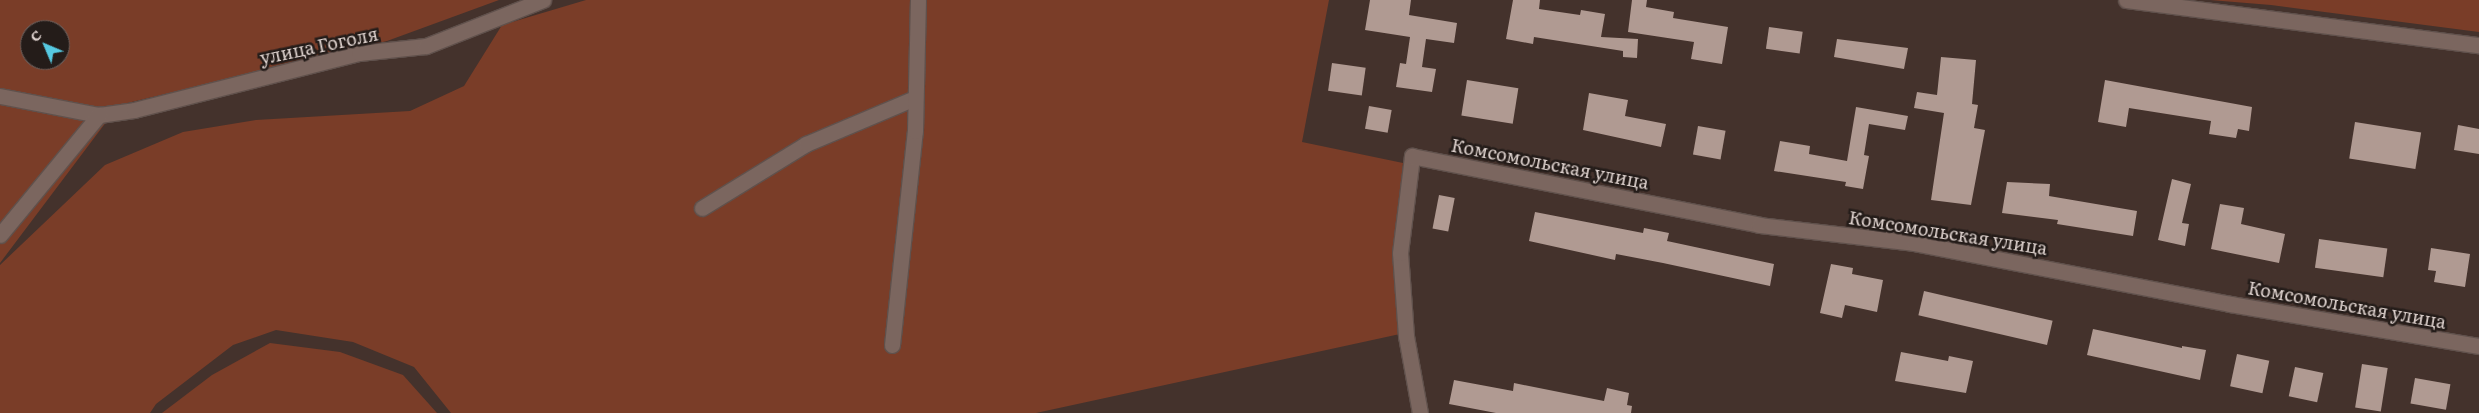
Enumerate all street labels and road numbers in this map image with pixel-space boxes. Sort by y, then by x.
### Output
street label: улица Гоголя [258,23,380,69]
street label: Комсомольская улица [1449,134,1651,194]
street label: Комсомольская улица [1847,207,2049,259]
street label: Комсомольская улица [2246,277,2448,333]

